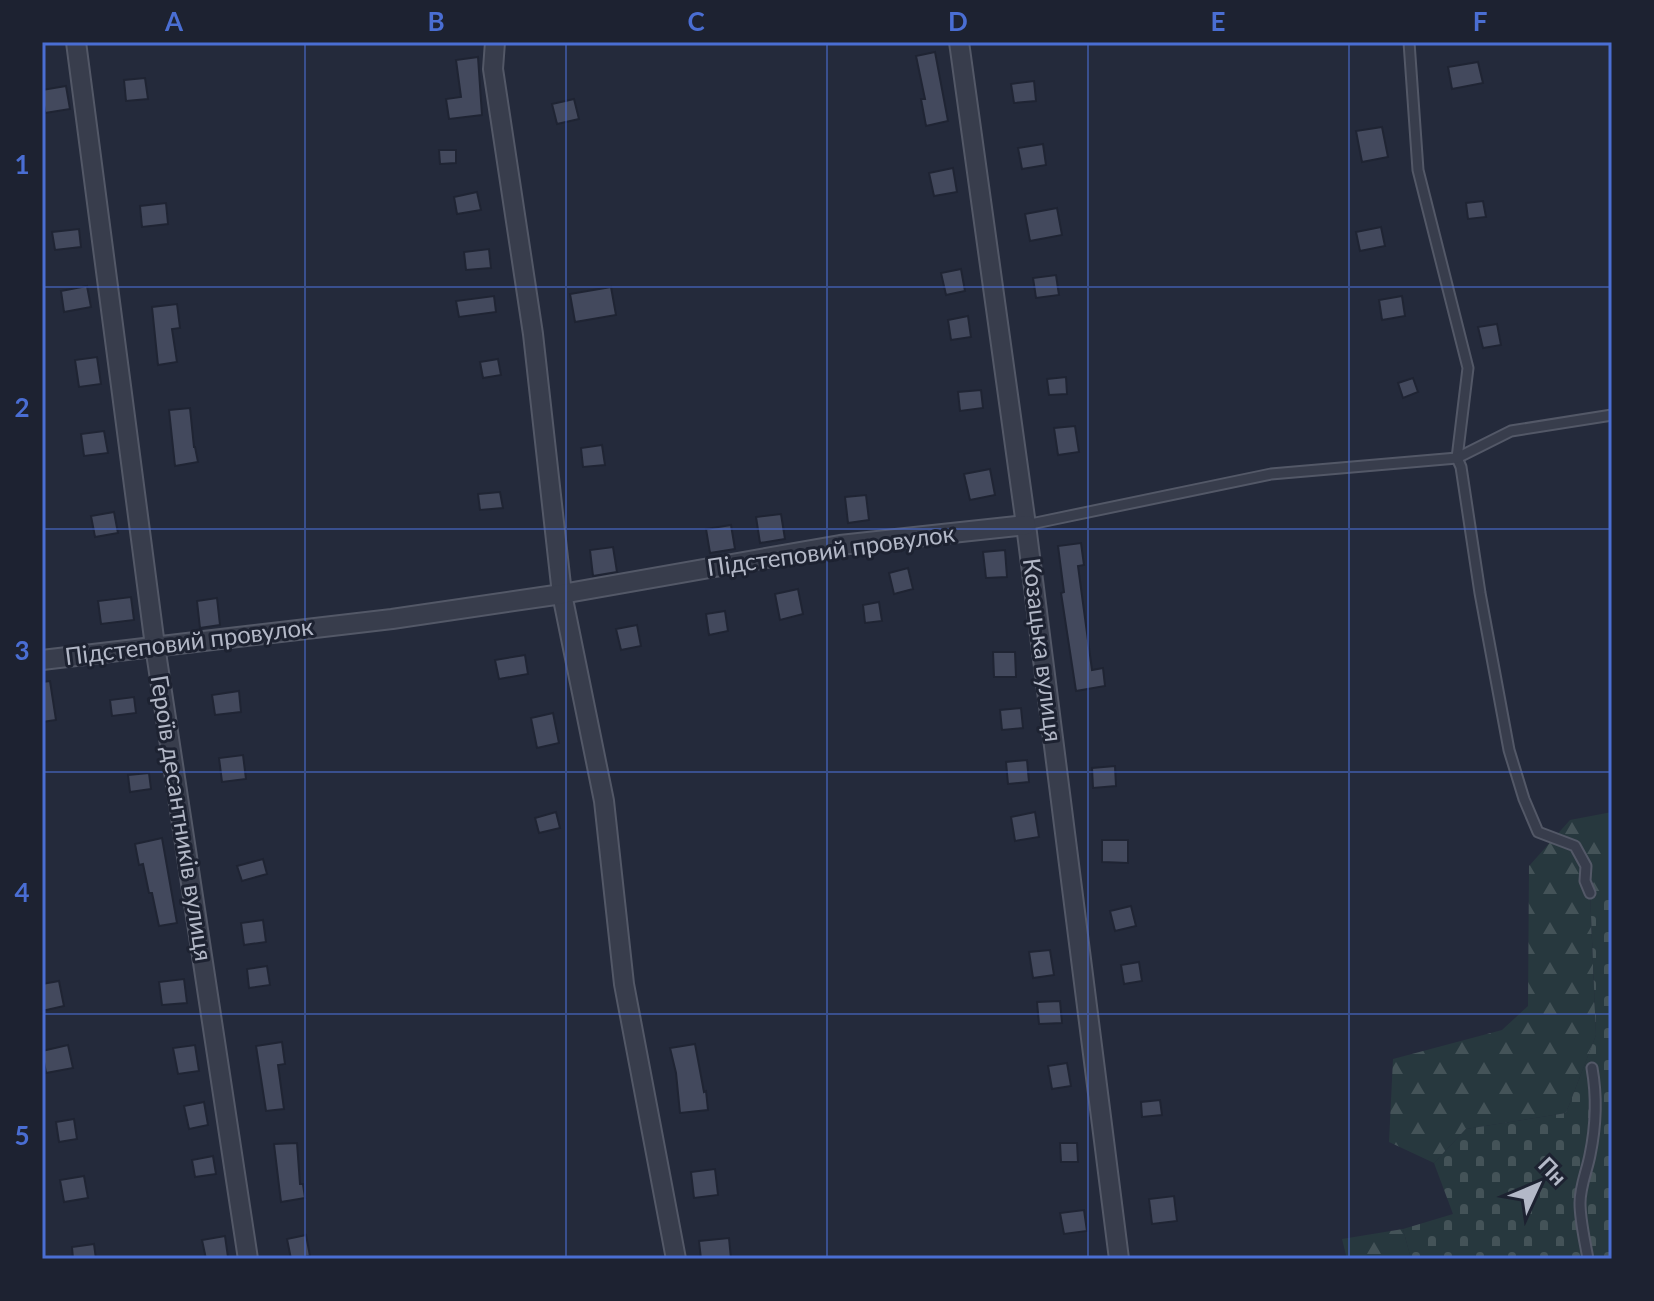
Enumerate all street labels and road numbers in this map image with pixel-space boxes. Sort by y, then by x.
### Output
street label: Підстеповий провулок [705,518,957,581]
street label: Козацька вулиця [1018,556,1069,743]
street label: Підстеповий провулок [63,611,315,670]
street label: Героїв десантників вулиця [146,673,219,963]

